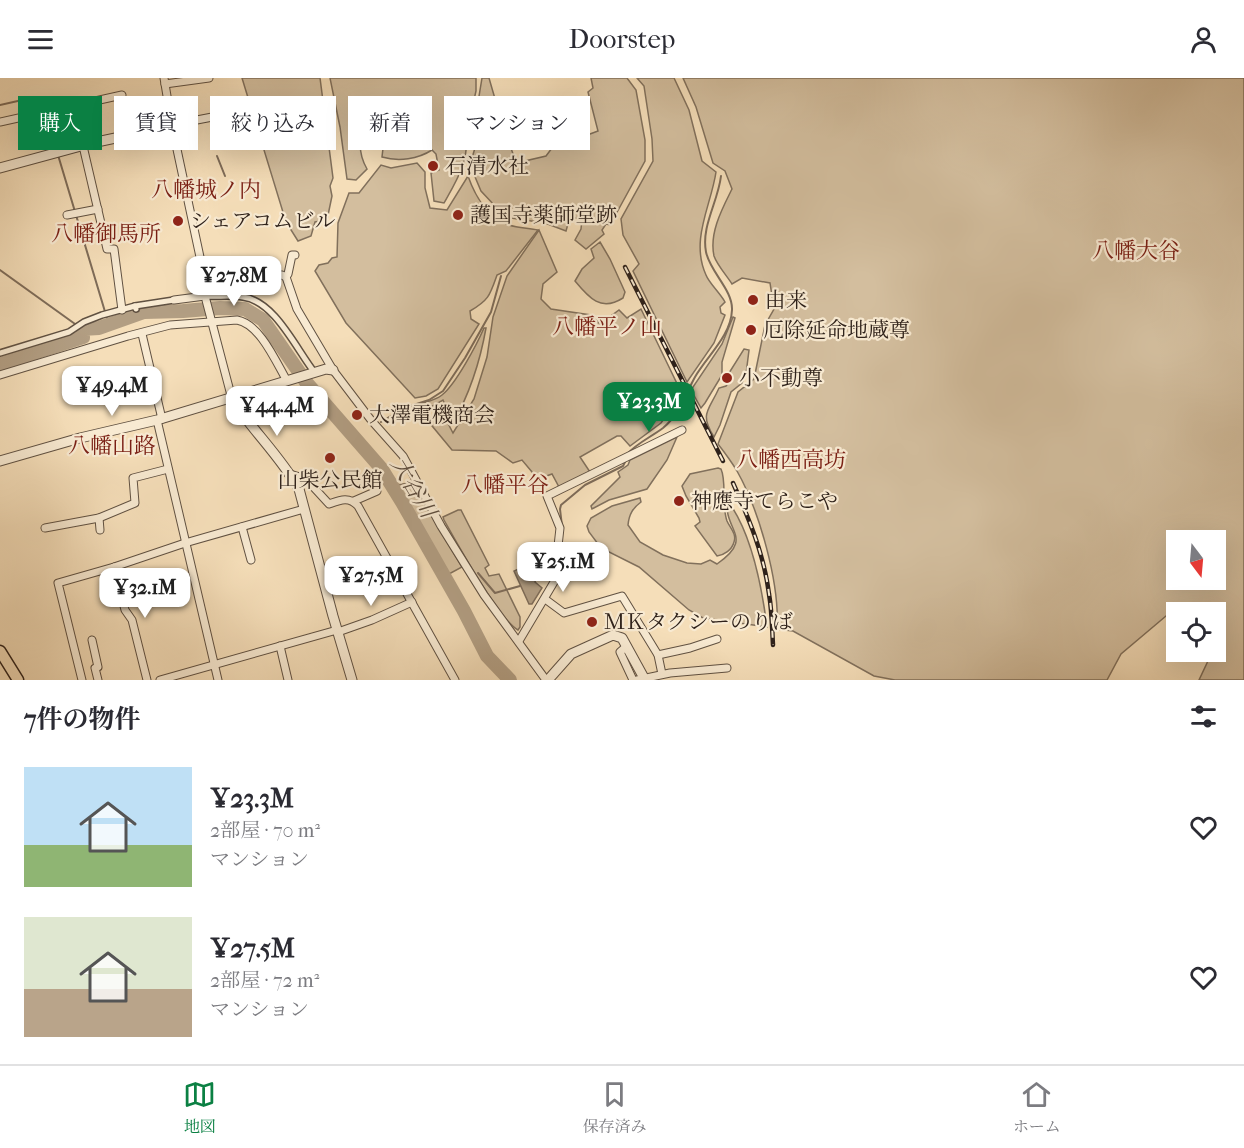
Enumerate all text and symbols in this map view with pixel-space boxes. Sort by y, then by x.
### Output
icon: menu [24,23,57,56]
text: Doorstep [569,23,675,55]
icon: person [1187,23,1220,56]
chip: 購入 [18,96,102,150]
chip: 賃貸 [114,96,198,150]
chip: 絞り込み [210,96,336,150]
chip: 新着 [348,96,432,150]
chip: マンション [444,96,590,150]
place label: 石清水社 [445,154,529,178]
marker: 石清水社 [426,159,440,173]
district label: 八幡城ノ内 [151,177,261,203]
place label: 護国寺薬師堂跡 [470,203,617,227]
marker: 護国寺薬師堂跡 [451,208,465,222]
place label: シェアコムビル [190,209,336,233]
marker: シェアコムビル [171,214,185,228]
district label: 八幡御馬所 [51,221,161,247]
district label: 八幡大谷 [1092,238,1180,264]
pin: ¥27.8M [185,256,283,307]
text: ¥27.8M [200,264,268,287]
place label: 由来 [765,288,807,312]
marker: 由来 [746,293,760,307]
district label: 八幡平ノ山 [552,314,662,340]
place label: 厄除延命地蔵尊 [763,318,910,342]
marker: 厄除延命地蔵尊 [744,323,758,337]
pin: ¥49.4M [63,366,161,417]
place label: 小不動尊 [739,366,823,390]
marker: 小不動尊 [720,371,734,385]
text: ¥49.4M [76,374,148,397]
pin: ¥23.3M [600,382,698,433]
pin: ¥44.4M [228,386,326,437]
text: ¥23.3M [617,390,681,413]
text: ¥44.4M [240,394,314,417]
place label: 大澤電機商会 [369,403,495,427]
marker: 大澤電機商会 [350,408,364,422]
district label: 八幡山路 [68,433,156,459]
district label: 八幡西高坊 [736,447,846,473]
marker: 山柴公民館 [323,451,337,465]
water label: 大谷川 [385,453,442,524]
place label: 山柴公民館 [278,468,383,492]
district label: 八幡平谷 [461,472,549,498]
place label: 神應寺てらこや [691,489,838,513]
marker: 神應寺てらこや [672,494,686,508]
north arrow [1166,530,1226,590]
map controls [1166,530,1226,662]
pin: ¥25.1M [514,542,612,593]
text: ¥25.1M [531,550,595,573]
pin: ¥27.5M [322,556,420,607]
text: ¥27.5M [338,564,404,587]
pin: ¥32.1M [96,568,194,619]
text: ¥32.1M [113,576,177,599]
button: locate [1166,602,1226,662]
place label: ＭＫタクシーのりば [604,610,793,634]
marker: ＭＫタクシーのりば [585,615,599,629]
icon: filters [1187,700,1220,733]
text: 7件の物件 [24,704,141,735]
text: ¥23.3M [210,783,294,814]
icon: home [72,791,144,863]
icon: heart [1187,811,1220,844]
text: 2部屋 · 70 m² [210,819,320,842]
text: マンション [210,848,309,871]
text: ¥27.5M [210,933,295,964]
icon: home [72,941,144,1013]
icon: heart [1187,961,1220,994]
text: 2部屋 · 72 m² [210,969,319,992]
text: マンション [210,998,309,1021]
tab: 地図 [183,1078,216,1137]
tab: 保存済み [582,1078,646,1137]
tab: ホーム [1013,1078,1061,1137]

